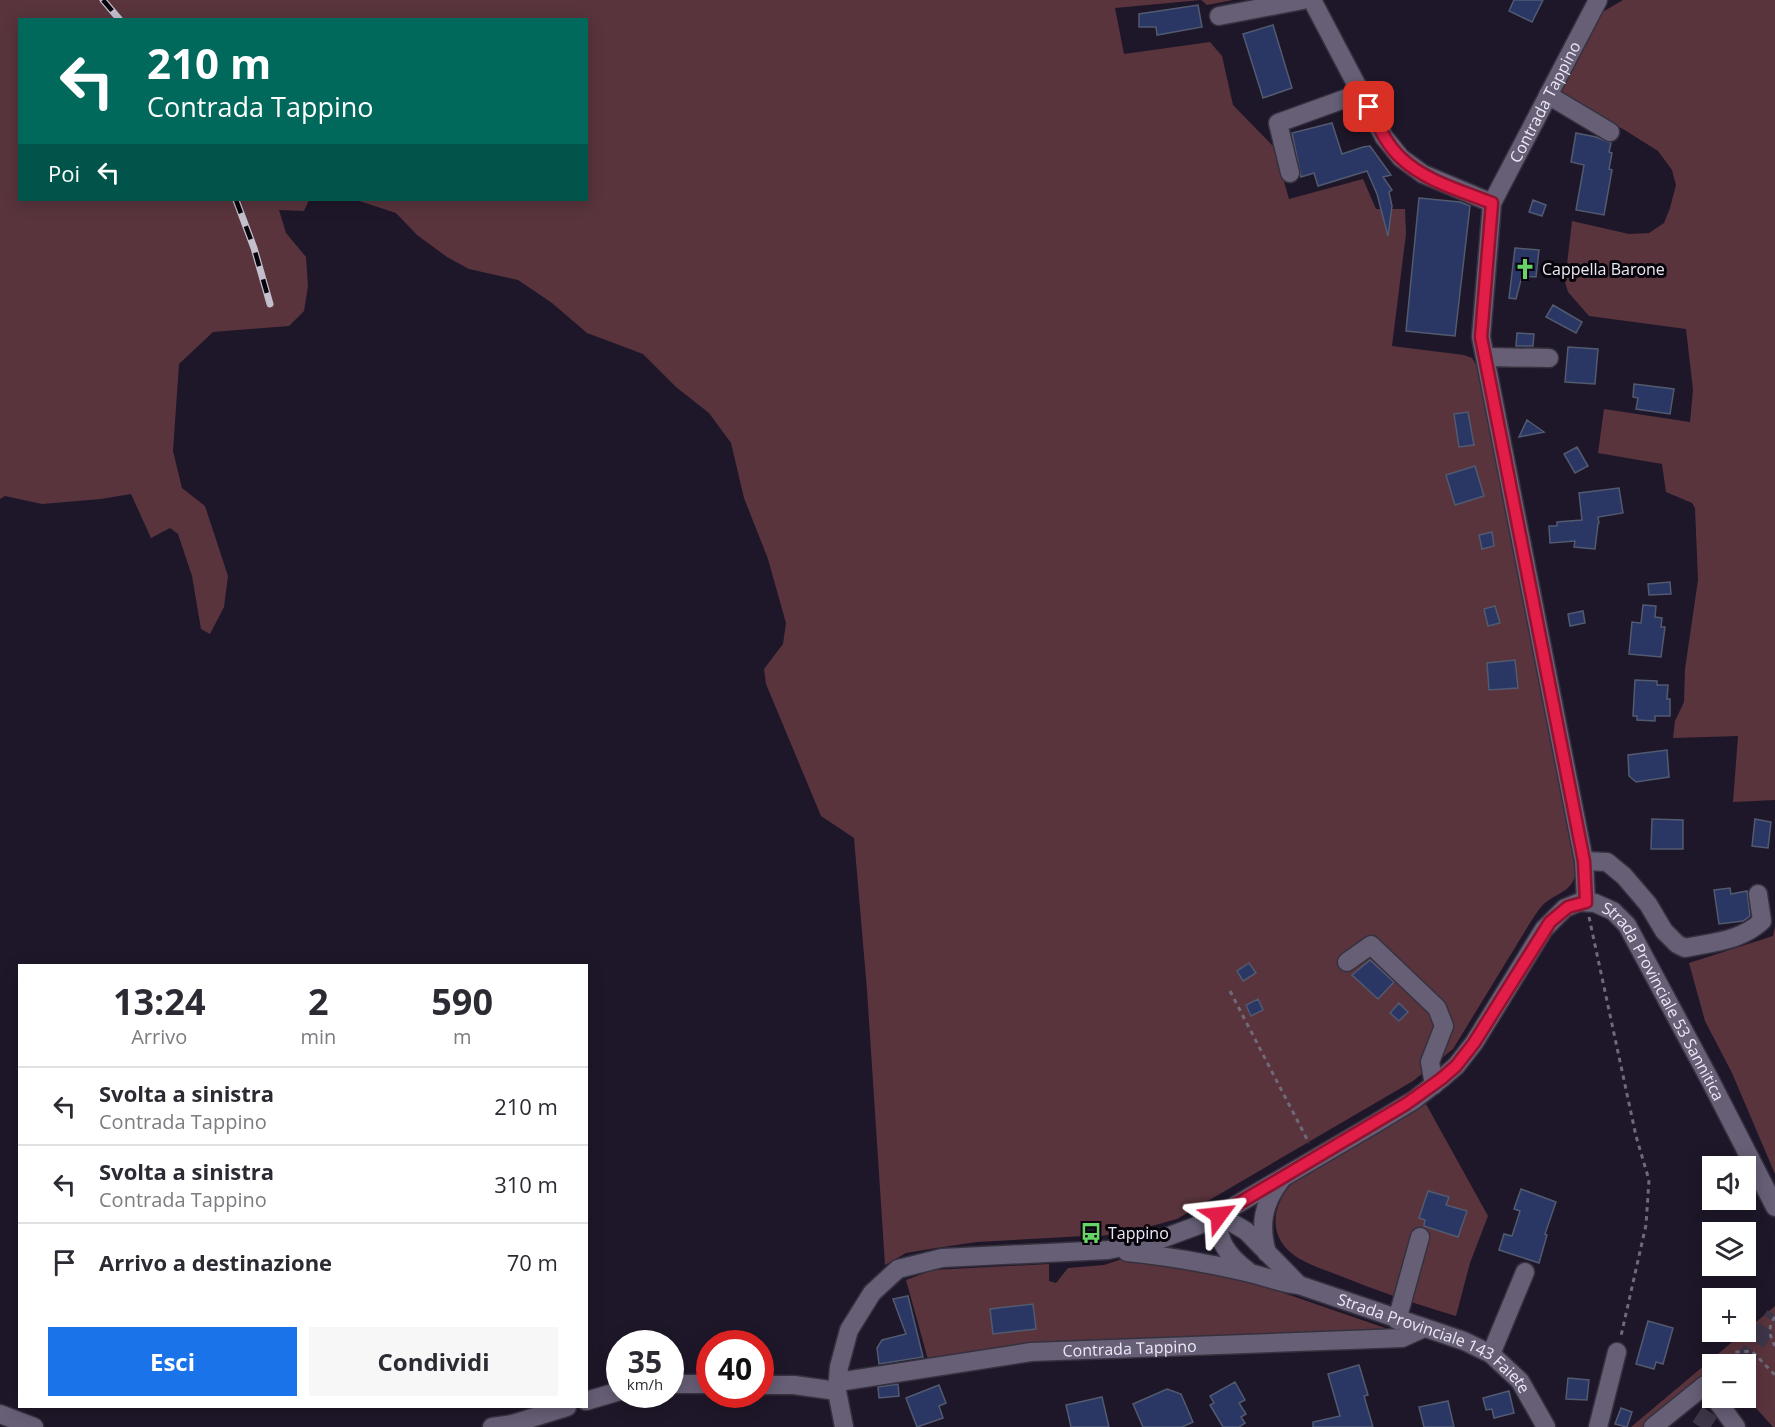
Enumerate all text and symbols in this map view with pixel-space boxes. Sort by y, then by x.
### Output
text: 210 m [147,34,271,91]
street label: Contrada Tappino [1504,37,1586,167]
icon: left [48,42,126,120]
pin [1343,81,1394,132]
text: Contrada Tappino [147,88,374,125]
icon: arrive [1352,90,1385,123]
icon: left [92,156,125,189]
text: Poi [48,158,80,188]
church icon: Cappella Barone [1513,257,1537,281]
place label: Cappella Barone [1542,258,1665,280]
street label: Strada Provinciale 53 Sannitica [1599,897,1730,1105]
text: 13:24 [113,977,206,1026]
text: 2 [308,977,329,1026]
text: 590 [431,977,493,1026]
text: Arrivo [131,1023,187,1050]
text: min [300,1023,336,1050]
text: m [453,1023,471,1050]
text: Svolta a sinistra [99,1078,274,1108]
icon: left [48,1090,81,1123]
text: 210 m [494,1091,558,1121]
text: Contrada Tappino [99,1108,267,1135]
text: Svolta a sinistra [99,1156,274,1186]
map controls [1702,1156,1756,1408]
button: sound [1702,1156,1756,1210]
icon: left [48,1168,81,1201]
text: 310 m [494,1169,558,1199]
position arrow [1187,1183,1251,1247]
text: Contrada Tappino [99,1186,267,1213]
bus stop icon: Tappino [1079,1221,1103,1245]
place label: Tappino [1108,1222,1169,1244]
button: layers [1702,1222,1756,1276]
icon: arrive [48,1246,81,1279]
text: Arrivo a destinazione [99,1247,332,1277]
text: 70 m [507,1247,558,1277]
street label: Strada Provinciale 143 Faiete [1335,1288,1536,1397]
button: + [1702,1288,1756,1342]
button: Esci [48,1327,297,1396]
button: Condividi [309,1327,558,1396]
speed limit sign: 40 [696,1330,774,1408]
street label: Contrada Tappino [1062,1335,1197,1362]
text: 35 [628,1341,662,1382]
button: − [1702,1354,1756,1408]
text: km/h [627,1374,663,1394]

